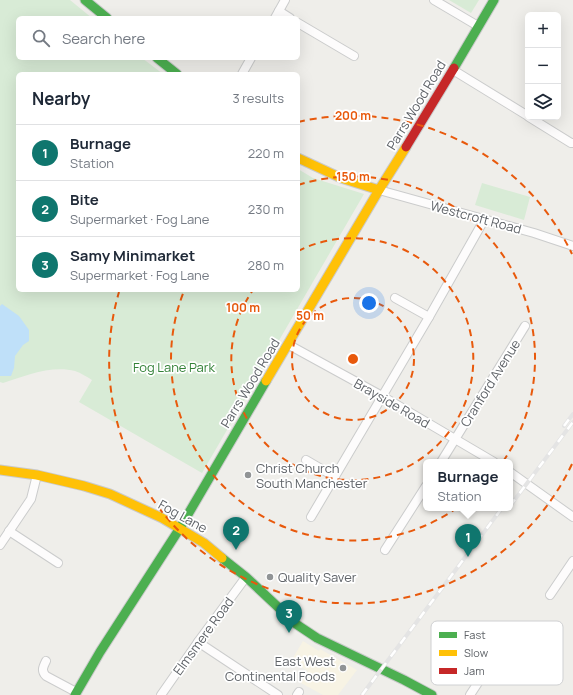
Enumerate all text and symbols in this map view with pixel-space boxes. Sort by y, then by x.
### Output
map controls [525,12,561,120]
button: + [525,12,561,48]
search box [16,16,300,60]
icon: search [30,27,52,49]
text: Search here [62,28,145,49]
button: − [525,48,561,84]
street label: Parrs Wood Road [382,57,450,153]
button: layers [525,84,561,120]
text: Nearby [32,87,90,110]
text: 3 results [232,89,284,107]
text: 200 m [335,107,371,124]
text: Burnage [70,133,131,154]
text: 1 [42,144,48,162]
text: 220 m [248,144,284,162]
text: Station [70,154,114,172]
text: 150 m [336,168,370,185]
text: Bite [70,189,99,210]
street label: Westcroft Road [429,196,523,238]
text: 2 [41,200,49,218]
text: 230 m [248,200,284,218]
text: Supermarket · Fog Lane [70,210,209,228]
text: Samy Minimarket [70,245,195,266]
text: 3 [41,256,49,274]
text: 280 m [247,256,284,274]
text: Supermarket · Fog Lane [70,266,209,284]
your location [359,293,379,313]
text: 100 m [226,299,260,316]
text: 50 m [296,307,324,324]
street label: Parrs Wood Road [216,335,284,431]
street label: Cranford Avenue [456,335,524,430]
centre of rings [346,352,360,366]
park label: Fog Lane Park [133,358,216,376]
street label: Brayside Road [351,374,433,432]
place label: Christ Church South Manchester [256,459,368,492]
popup [423,459,513,511]
text: Burnage [437,466,499,487]
marker: Christ Church South Manchester [243,470,253,480]
text: Station [437,487,482,505]
street label: Fog Lane [155,495,211,537]
pin: 2 [223,517,249,550]
pin: 1 [455,524,481,557]
place label: Quality Saver [278,568,357,586]
marker: Quality Saver [265,572,275,582]
street label: Elmsmere Road [169,593,237,679]
pin: 3 [276,600,302,633]
legend [431,621,563,685]
text: Fast [464,627,486,642]
text: Slow [464,645,489,660]
place label: East West Continental Foods [225,652,335,685]
marker: East West Continental Foods [338,663,348,673]
text: Jam [464,663,485,678]

